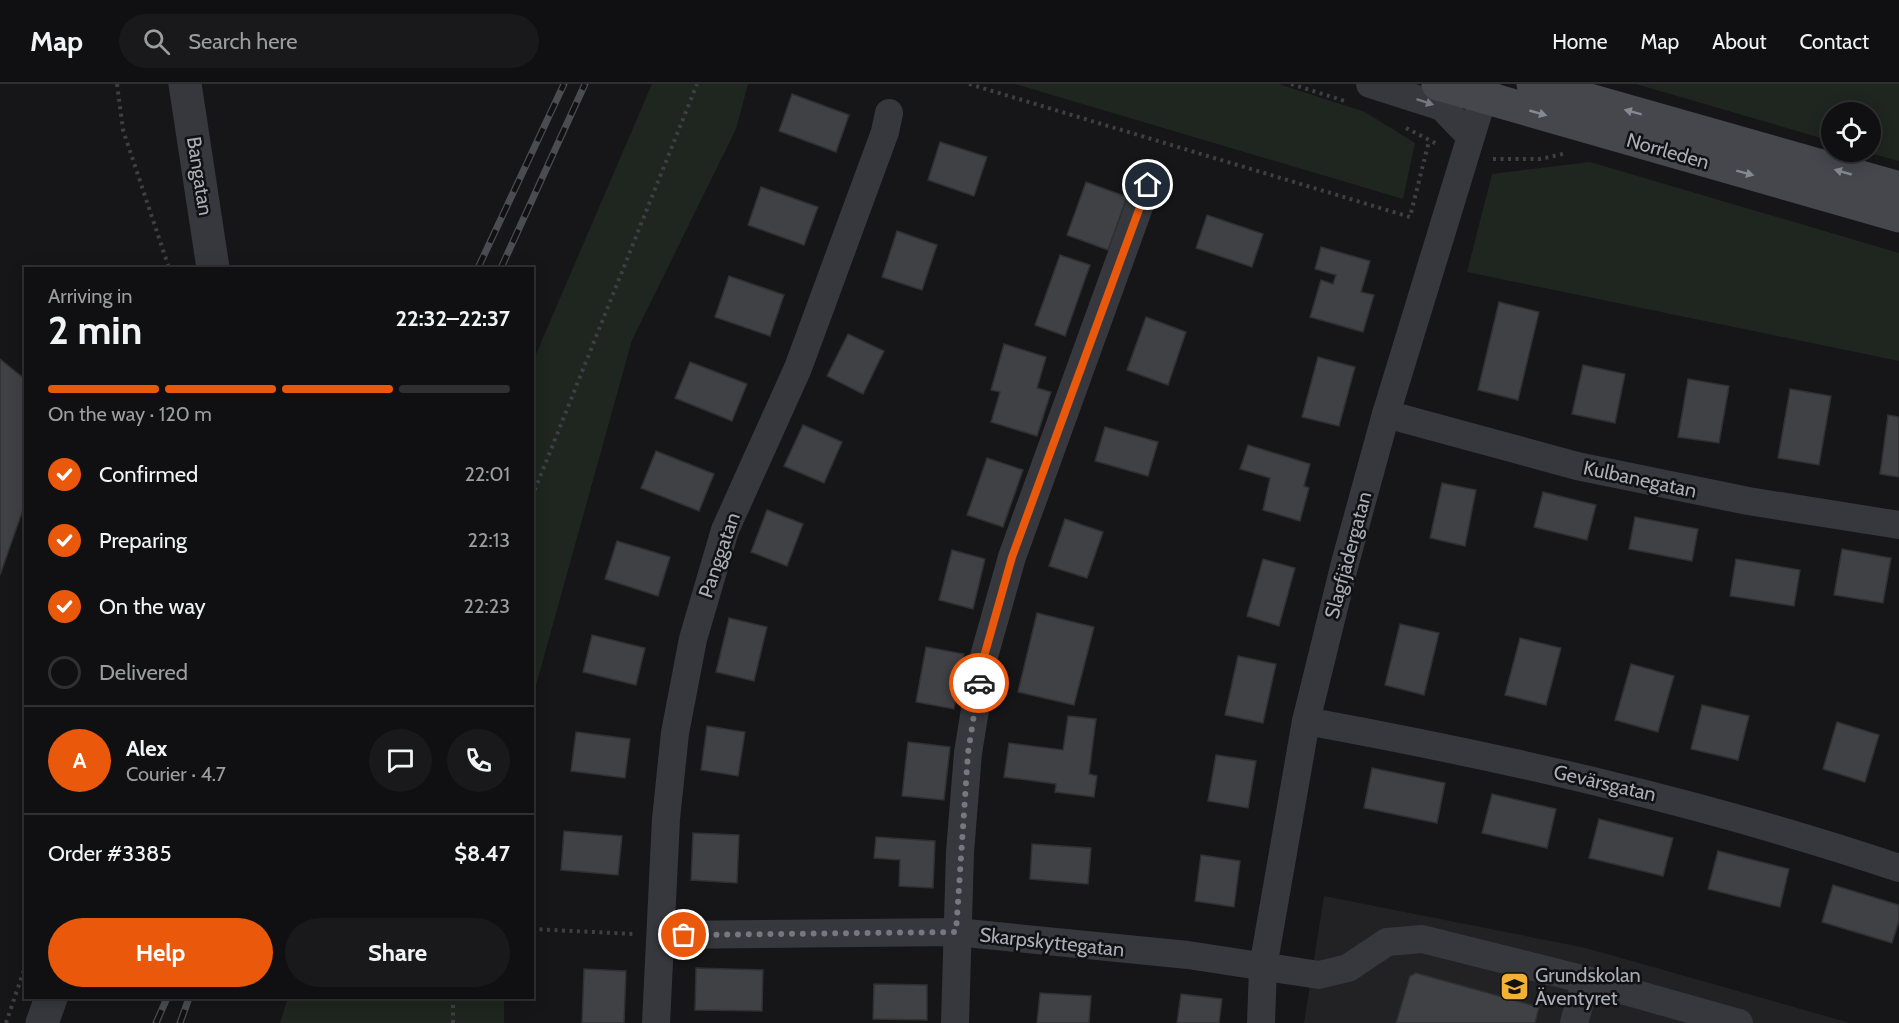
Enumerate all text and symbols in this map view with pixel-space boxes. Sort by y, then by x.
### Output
search box [119,14,539,68]
text: Map [30,24,83,58]
icon: search [140,25,173,58]
text: Search here [188,28,297,55]
text: Home [1552,29,1608,54]
text: Map [1641,29,1679,54]
text: About [1712,29,1766,54]
text: Contact [1799,29,1869,54]
one-way arrow [1416,98,1434,107]
map controls [1821,102,1881,162]
button: locate [1821,102,1881,162]
one-way arrow [1624,106,1642,116]
one-way arrow [1529,109,1547,118]
street label: Norrleden [1624,128,1712,174]
street label: Bangatan [182,135,218,217]
pin [1122,159,1173,210]
one-way arrow [1834,167,1852,176]
icon: home [1131,168,1164,201]
one-way arrow [1736,168,1754,178]
text: Arriving in [48,284,132,308]
text: 22:32–22:37 [395,305,510,332]
text: 2 min [48,306,142,354]
text: On the way · 120 m [48,402,212,426]
street label: Kulbanegatan [1581,455,1699,503]
icon: check [48,458,81,491]
text: Confirmed [99,461,198,488]
text: 22:01 [464,462,510,486]
street label: Slagfjädergatan [1319,489,1377,621]
street label: Panggatan [693,509,745,601]
icon: check [48,524,81,557]
text: Preparing [99,527,187,554]
text: 22:13 [468,528,510,552]
icon: check [48,590,81,623]
text: On the way [99,593,206,620]
text: 22:23 [464,594,510,618]
courier [949,653,1009,713]
text: Delivered [99,659,188,686]
icon: car [963,667,996,700]
button: chat [369,729,432,792]
button: phone [447,729,510,792]
text: Alex [126,735,167,762]
text: A [73,747,86,774]
street label: Gevärsgatan [1551,760,1659,806]
text: Courier · 4.7 [126,762,226,786]
text: Order #3385 [48,840,171,867]
text: $8.47 [454,840,510,867]
pin [658,909,709,960]
button: Help [48,918,273,987]
button: Share [285,918,510,987]
icon: bag [667,918,700,951]
street label: Skarpskyttegatan [978,922,1126,962]
place label: Grundskolan Äventyret [1535,963,1641,1010]
school or university icon: Grundskolan Äventyret [1498,970,1530,1002]

